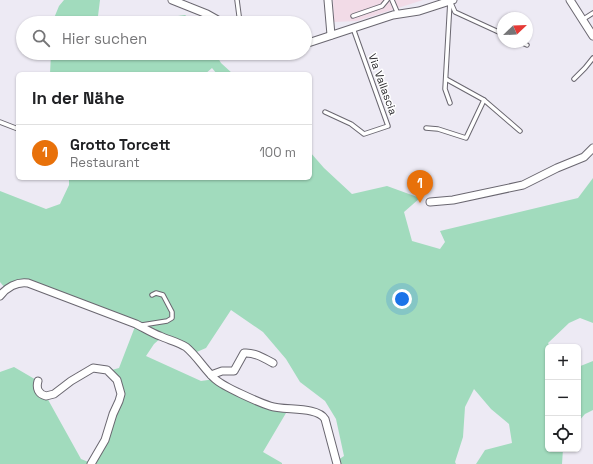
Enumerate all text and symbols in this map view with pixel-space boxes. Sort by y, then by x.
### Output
north arrow [497,12,533,48]
search box [16,16,312,60]
icon: search [30,27,52,49]
text: Hier suchen [62,29,147,48]
street label: Via Vallascia [365,51,401,117]
text: In der Nähe [32,87,124,109]
text: Grotto Torcett [70,135,171,154]
text: 1 [42,144,48,161]
text: 100 m [259,144,296,161]
text: Restaurant [70,154,140,171]
pin: 1 [407,170,433,203]
your location [392,289,412,309]
map controls [545,344,581,452]
button: + [545,344,581,380]
button: − [545,380,581,416]
button: locate [545,416,581,452]

